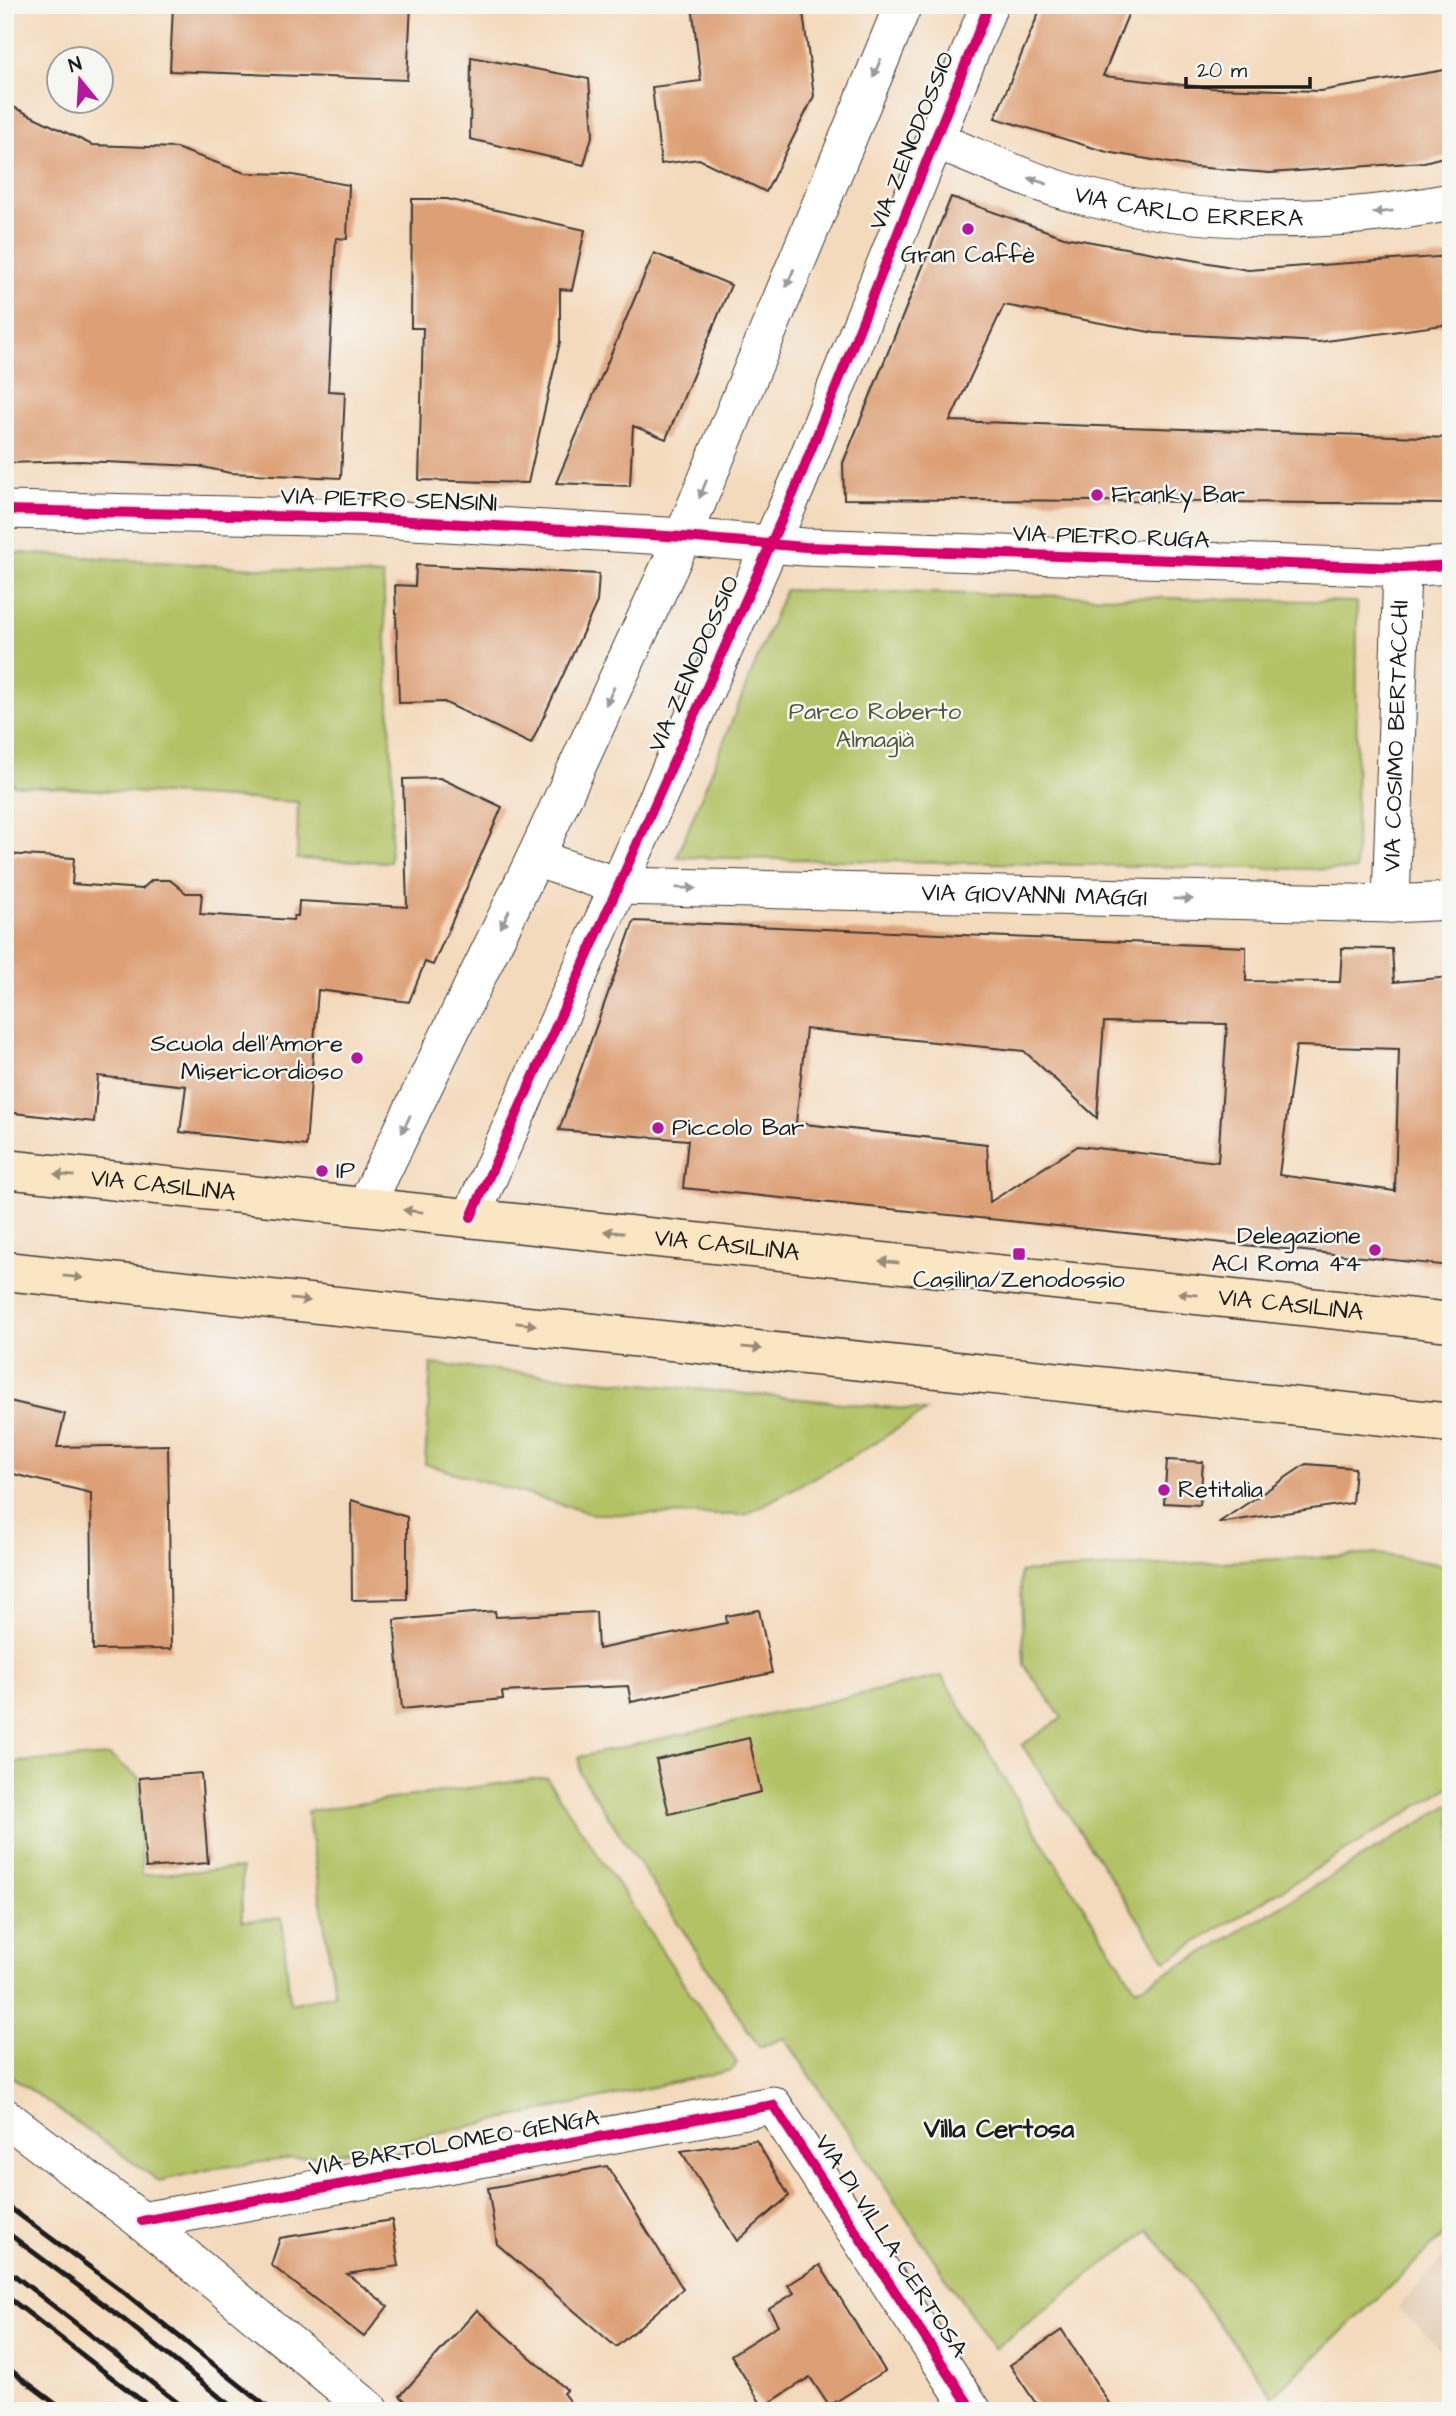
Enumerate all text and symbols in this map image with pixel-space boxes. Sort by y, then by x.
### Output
north arrow [46,46,116,116]
scale bar [1186,46,1311,90]
street label: VIA ZENODOSSIO [861,47,963,235]
text: N [65,51,85,80]
text: 20 m [1197,56,1248,85]
one-way arrow [872,58,883,79]
one-way arrow [1027,175,1048,186]
street label: VIA CARLO ERRERA [1071,177,1304,236]
one-way arrow [1372,207,1394,218]
marker: Gran Caffè [960,221,976,237]
place label: Gran Caffè [901,238,1035,272]
one-way arrow [784,268,795,289]
one-way arrow [697,478,708,499]
place label: Franky Bar [1111,478,1245,513]
street label: VIA PIETRO SENSINI [280,479,498,521]
marker: Franky Bar [1089,487,1105,503]
street label: VIA PIETRO RUGA [1012,517,1210,557]
street label: VIA ZENODOSSIO [640,570,748,758]
street label: VIA COSIMO BERTACCHI [1375,599,1418,873]
one-way arrow [604,686,616,706]
park label: Parco Roberto Almagià [789,695,962,758]
street label: VIA GIOVANNI MAGGI [921,876,1148,915]
one-way arrow [676,882,698,894]
one-way arrow [1173,893,1195,905]
one-way arrow [499,909,511,929]
place label: Scuola dell'Amore Misericordioso [151,1027,343,1089]
marker: Scuola dell'Amore Misericordioso [349,1050,365,1066]
place label: Piccolo Bar [672,1111,804,1145]
one-way arrow [400,1114,412,1134]
marker: Piccolo Bar [650,1120,666,1136]
place label: IP [336,1154,355,1188]
street label: VIA CASILINA [89,1161,237,1210]
marker: IP [314,1163,330,1179]
one-way arrow [53,1169,75,1180]
one-way arrow [401,1205,423,1216]
place label: Delegazione ACI Roma 44 [1212,1219,1361,1281]
street label: VIA CASILINA [653,1221,801,1270]
one-way arrow [603,1227,625,1238]
marker: Delegazione ACI Roma 44 [1367,1242,1383,1258]
marker: Casilina/Zenodossio [1011,1246,1027,1262]
one-way arrow [878,1256,900,1267]
place label: Casilina/Zenodossio [913,1263,1125,1297]
one-way arrow [62,1272,84,1283]
street label: VIA CASILINA [1217,1280,1365,1330]
one-way arrow [1177,1288,1199,1299]
one-way arrow [289,1295,311,1306]
one-way arrow [515,1318,537,1329]
one-way arrow [741,1342,763,1353]
place label: Retitalia [1178,1473,1263,1507]
marker: Retitalia [1156,1482,1172,1498]
street label: VIA BARTOLOMEO GENGA [306,2101,602,2185]
district label: Villa Certosa [923,2111,1075,2147]
street label: VIA DI VILLA CERTOSA [806,2128,976,2364]

